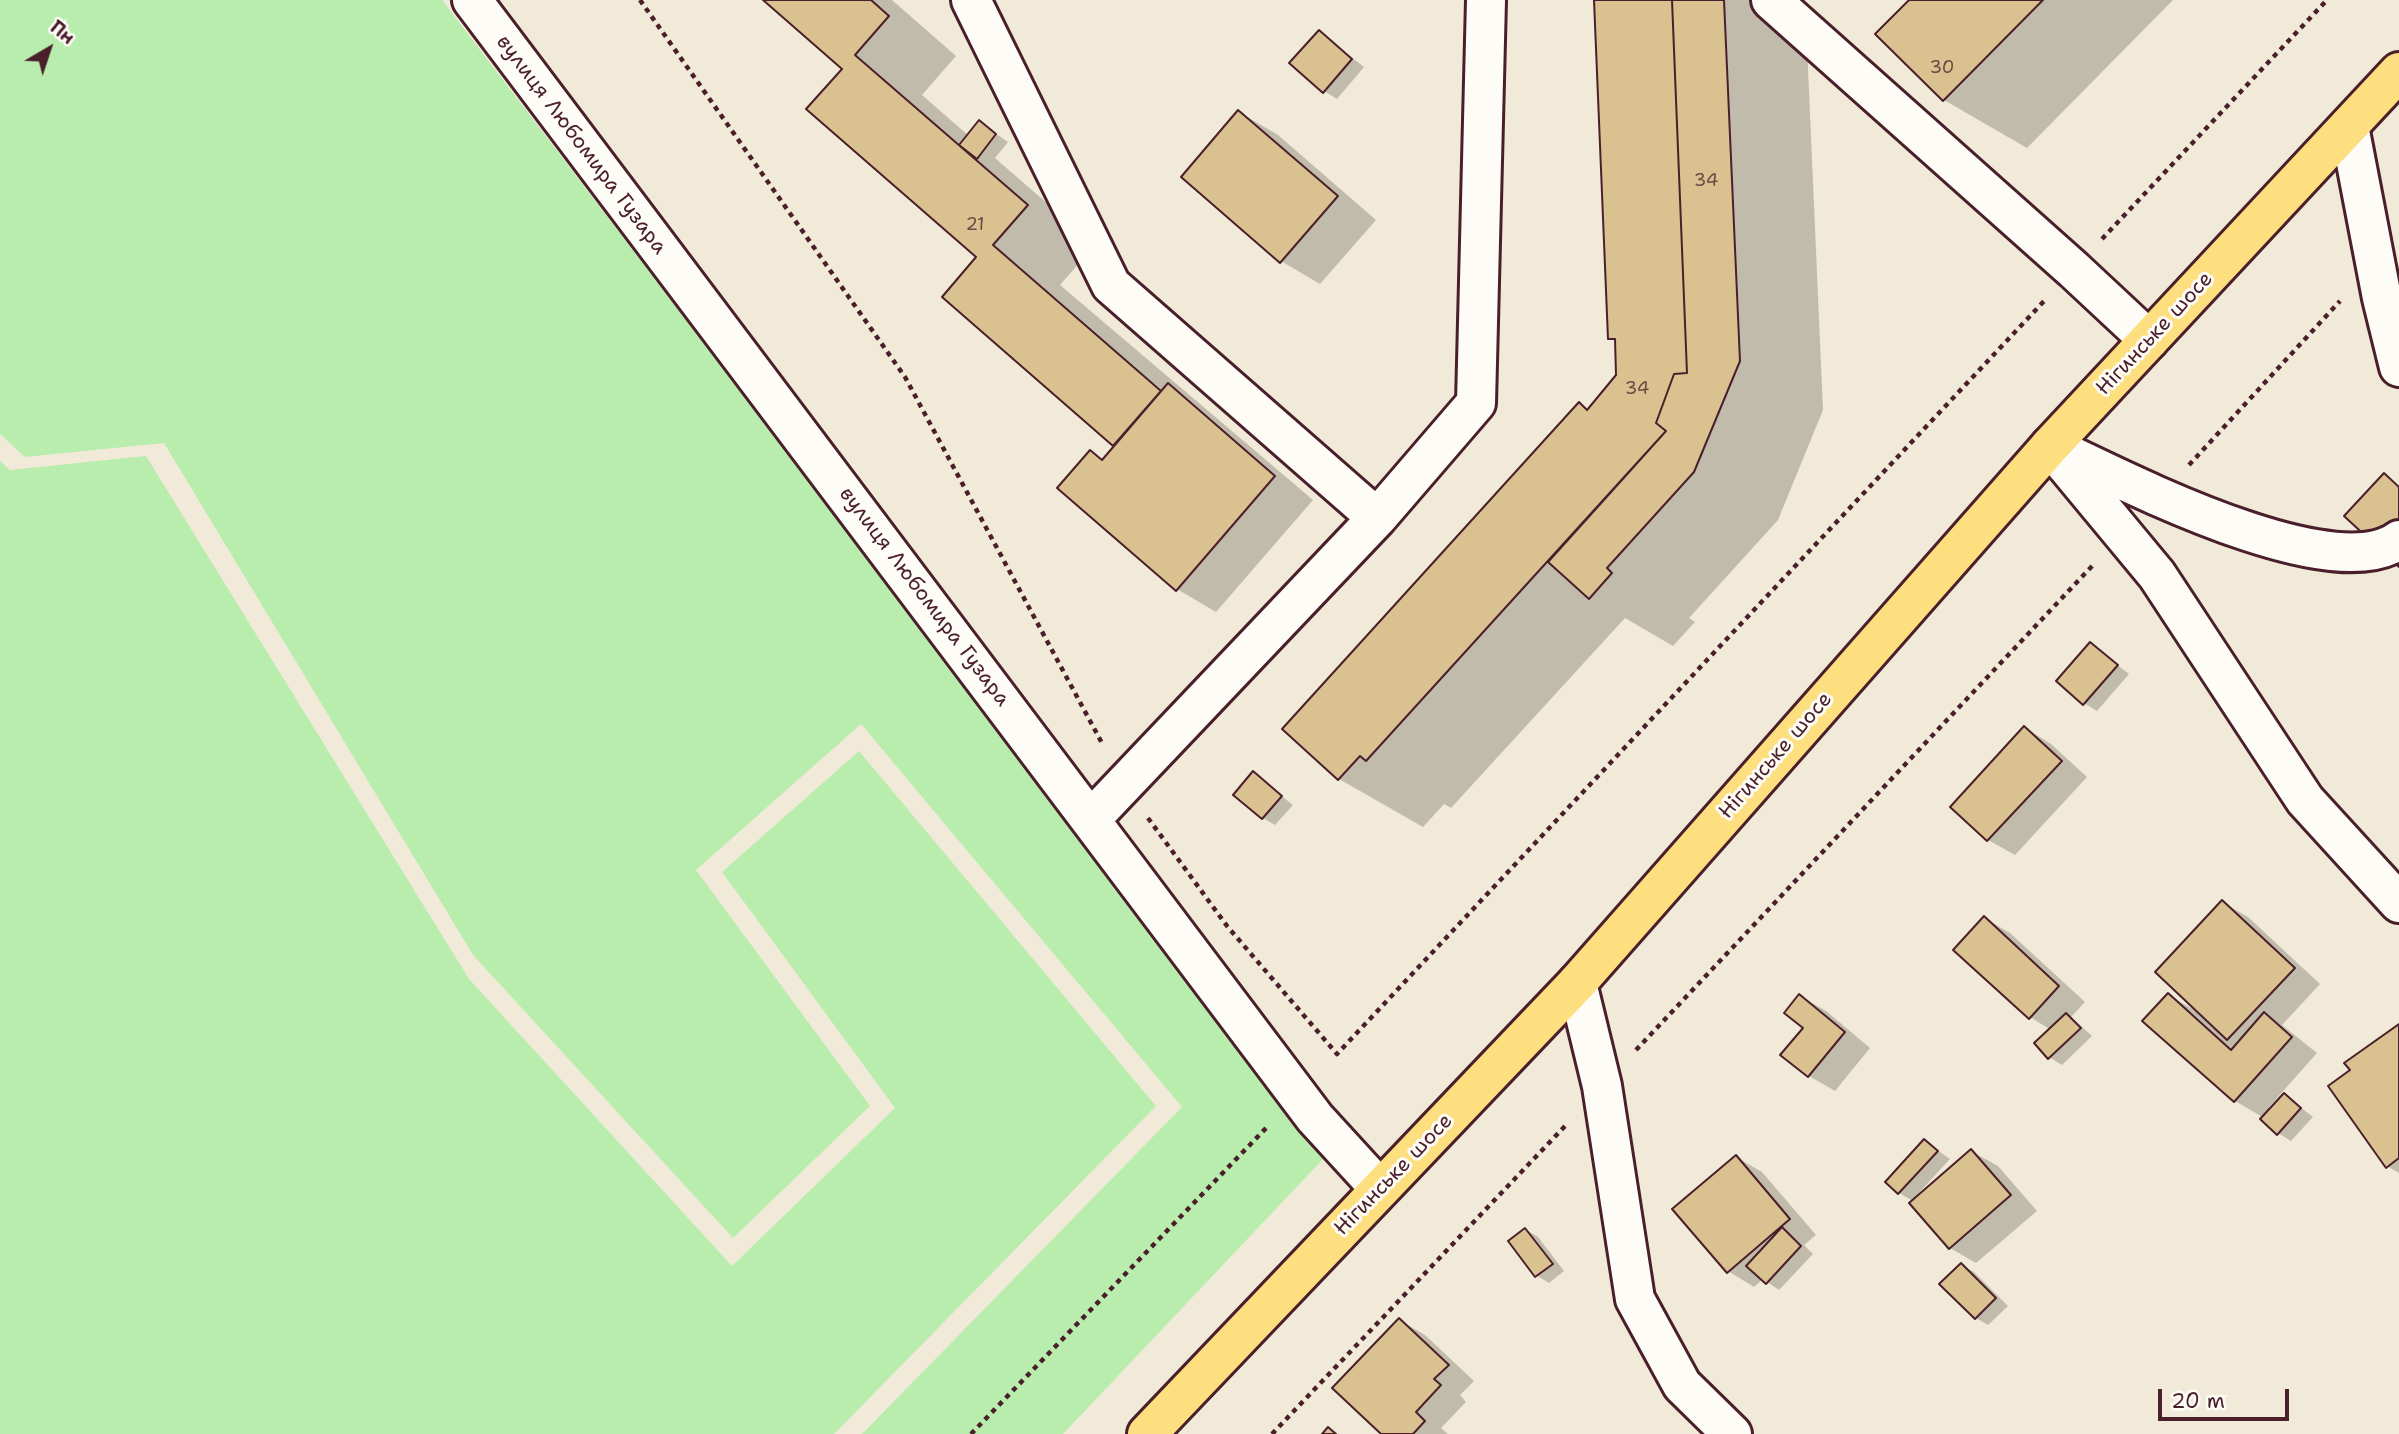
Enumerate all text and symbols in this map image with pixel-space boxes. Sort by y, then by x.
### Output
north arrow [14,14,84,84]
text: Пн [45,15,80,50]
street label: вулиця Любомира Гузара [490,30,672,260]
house number: 30 [1930,57,1954,79]
house number: 34 [1694,170,1718,192]
house number: 21 [965,214,985,236]
street label: Нігинське шосе [2091,267,2219,401]
house number: 34 [1625,378,1649,400]
street label: вулиця Любомира Гузара [833,482,1015,712]
street label: Нігинське шосе [1714,688,1838,824]
street label: Нігинське шосе [1330,1109,1458,1241]
scale bar [2161,1374,2292,1418]
text: 20 m [2171,1387,2225,1415]

